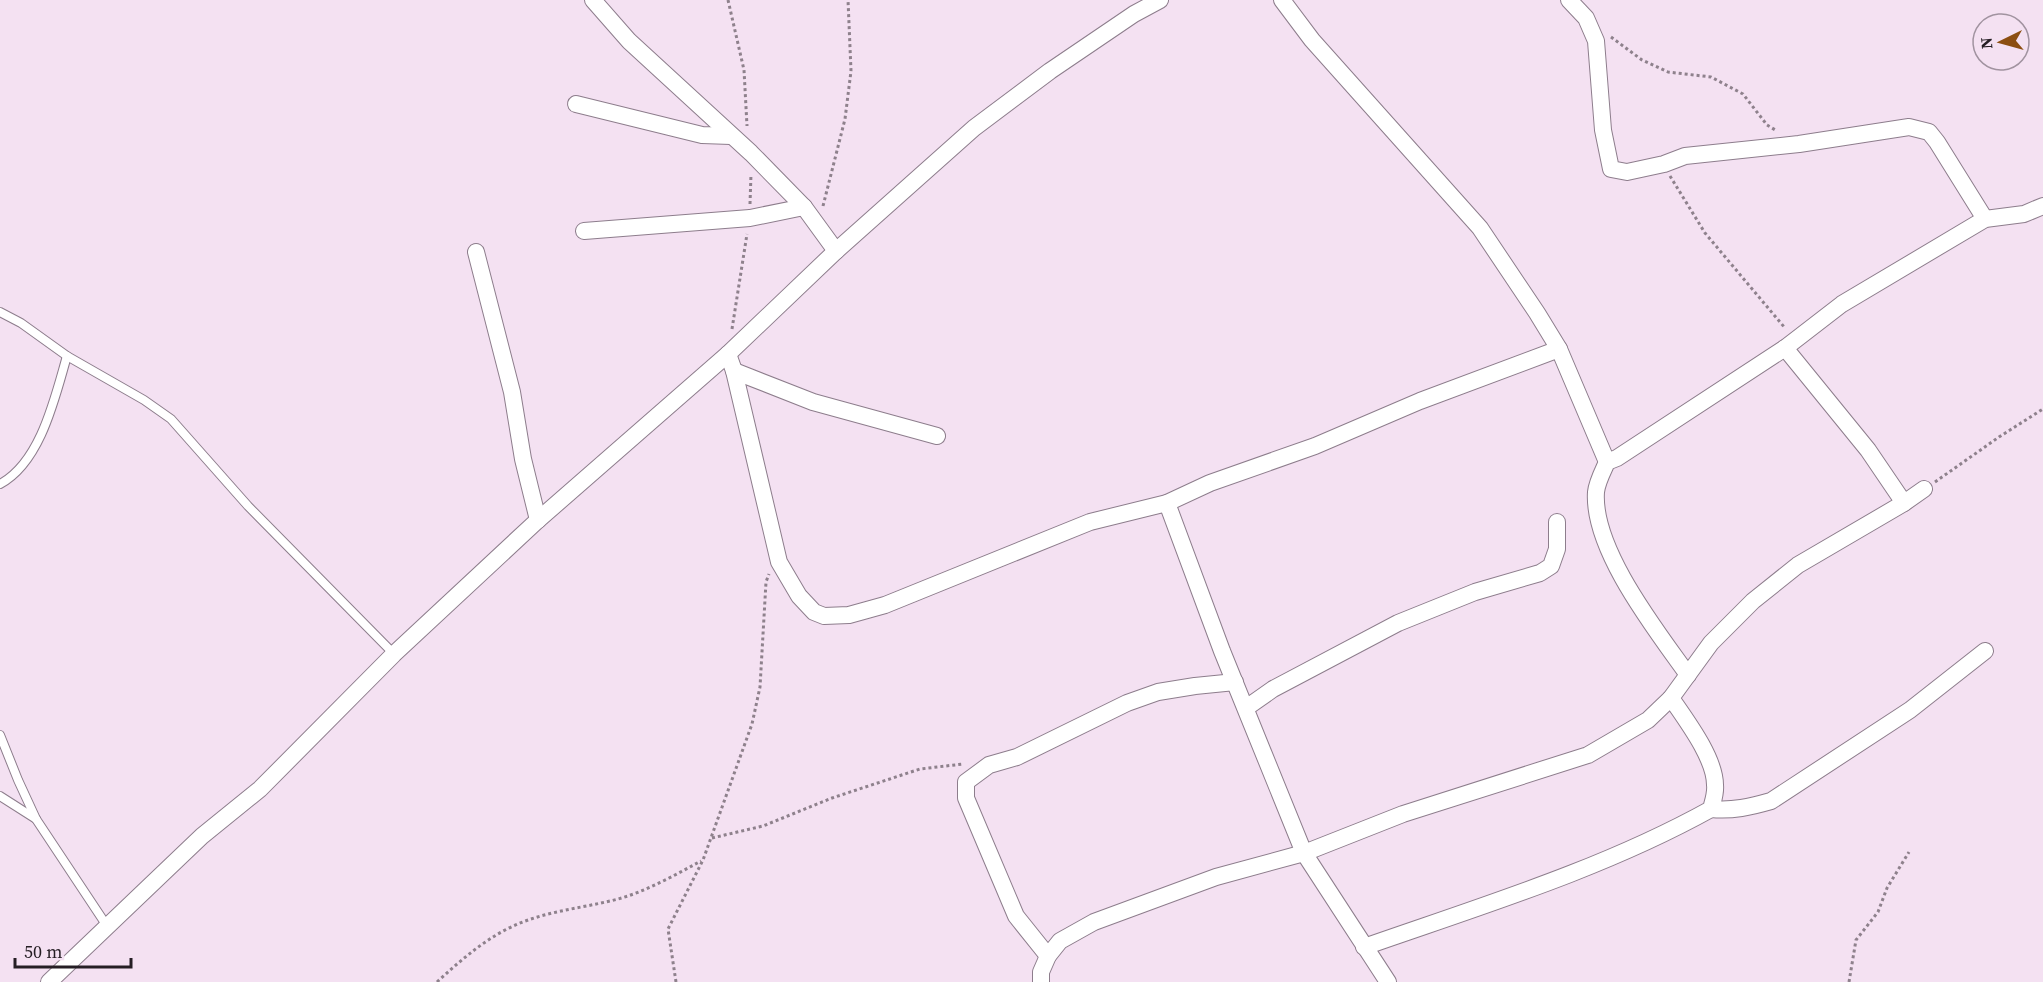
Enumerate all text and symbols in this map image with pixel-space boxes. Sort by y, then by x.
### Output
north arrow [1971,12,2031,72]
text: N [1975,36,1998,50]
scale bar [15,931,130,969]
text: 50 m [24,939,62,964]

